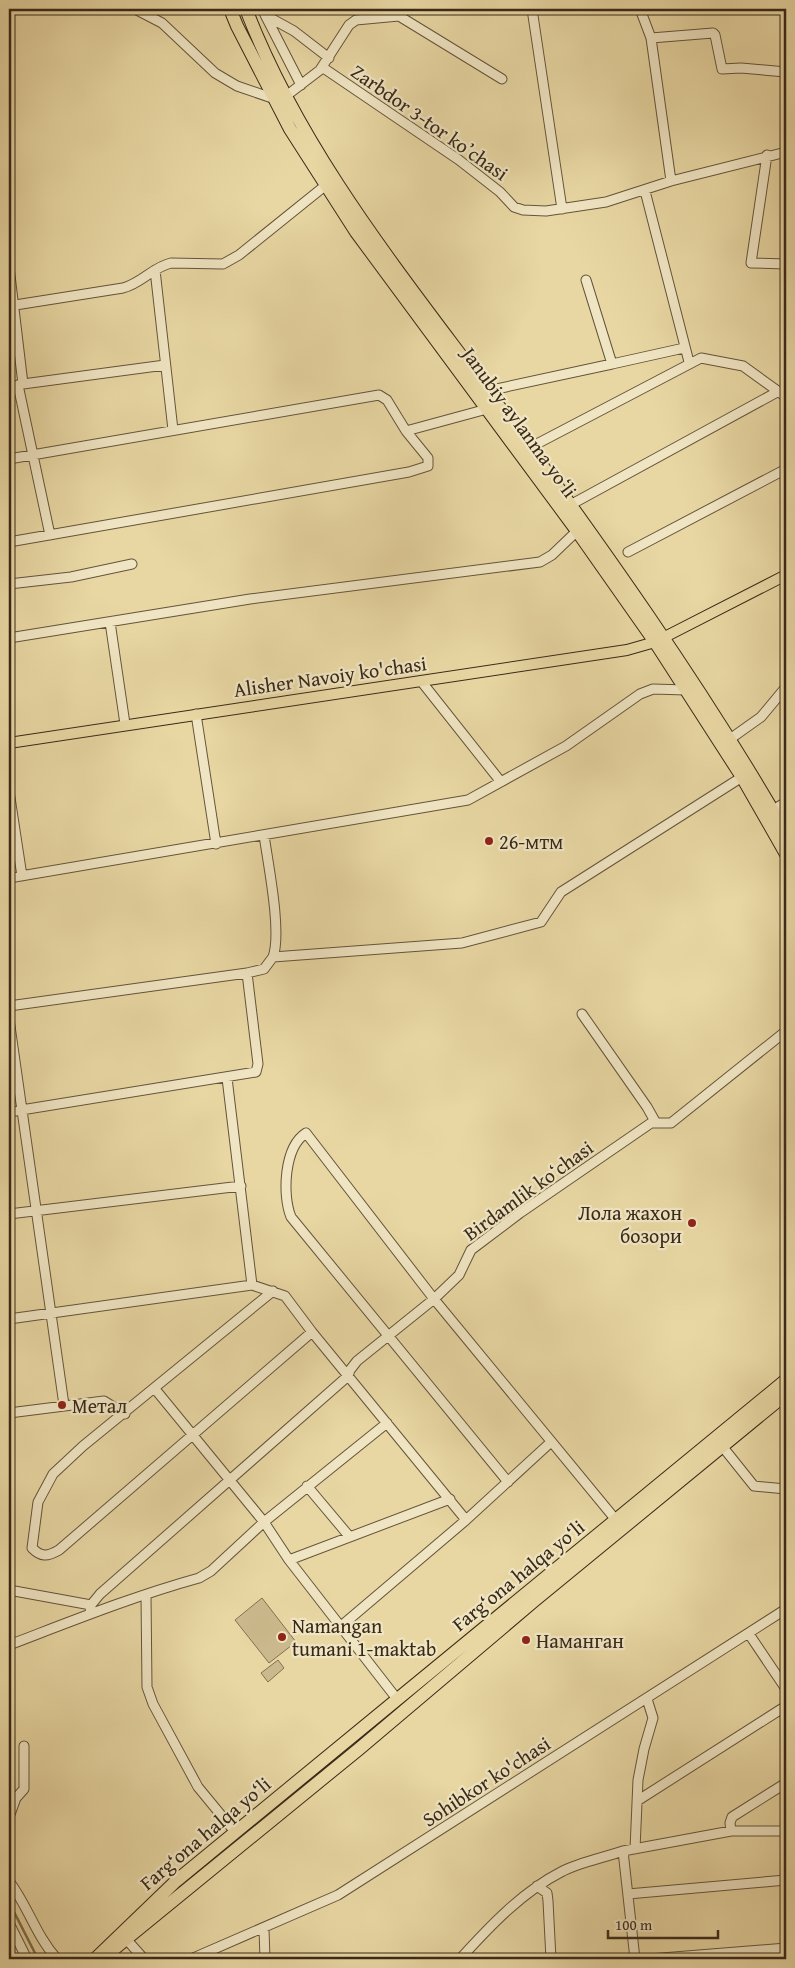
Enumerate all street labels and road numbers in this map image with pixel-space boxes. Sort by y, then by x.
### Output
street label: Zarbdor 3-tor koʼchasi [346,57,515,187]
street label: Janubiy aylanma yoʻli [454,338,585,503]
street label: Alisher Navoiy ko'chasi [232,648,429,704]
street label: Birdamlik koʻchasi [457,1133,599,1247]
street label: Farg‘ona halqa yo‘li [445,1512,591,1638]
street label: Sohibkor ko'chasi [416,1728,556,1833]
street label: Farg‘ona halqa yo‘li [133,1769,277,1897]

